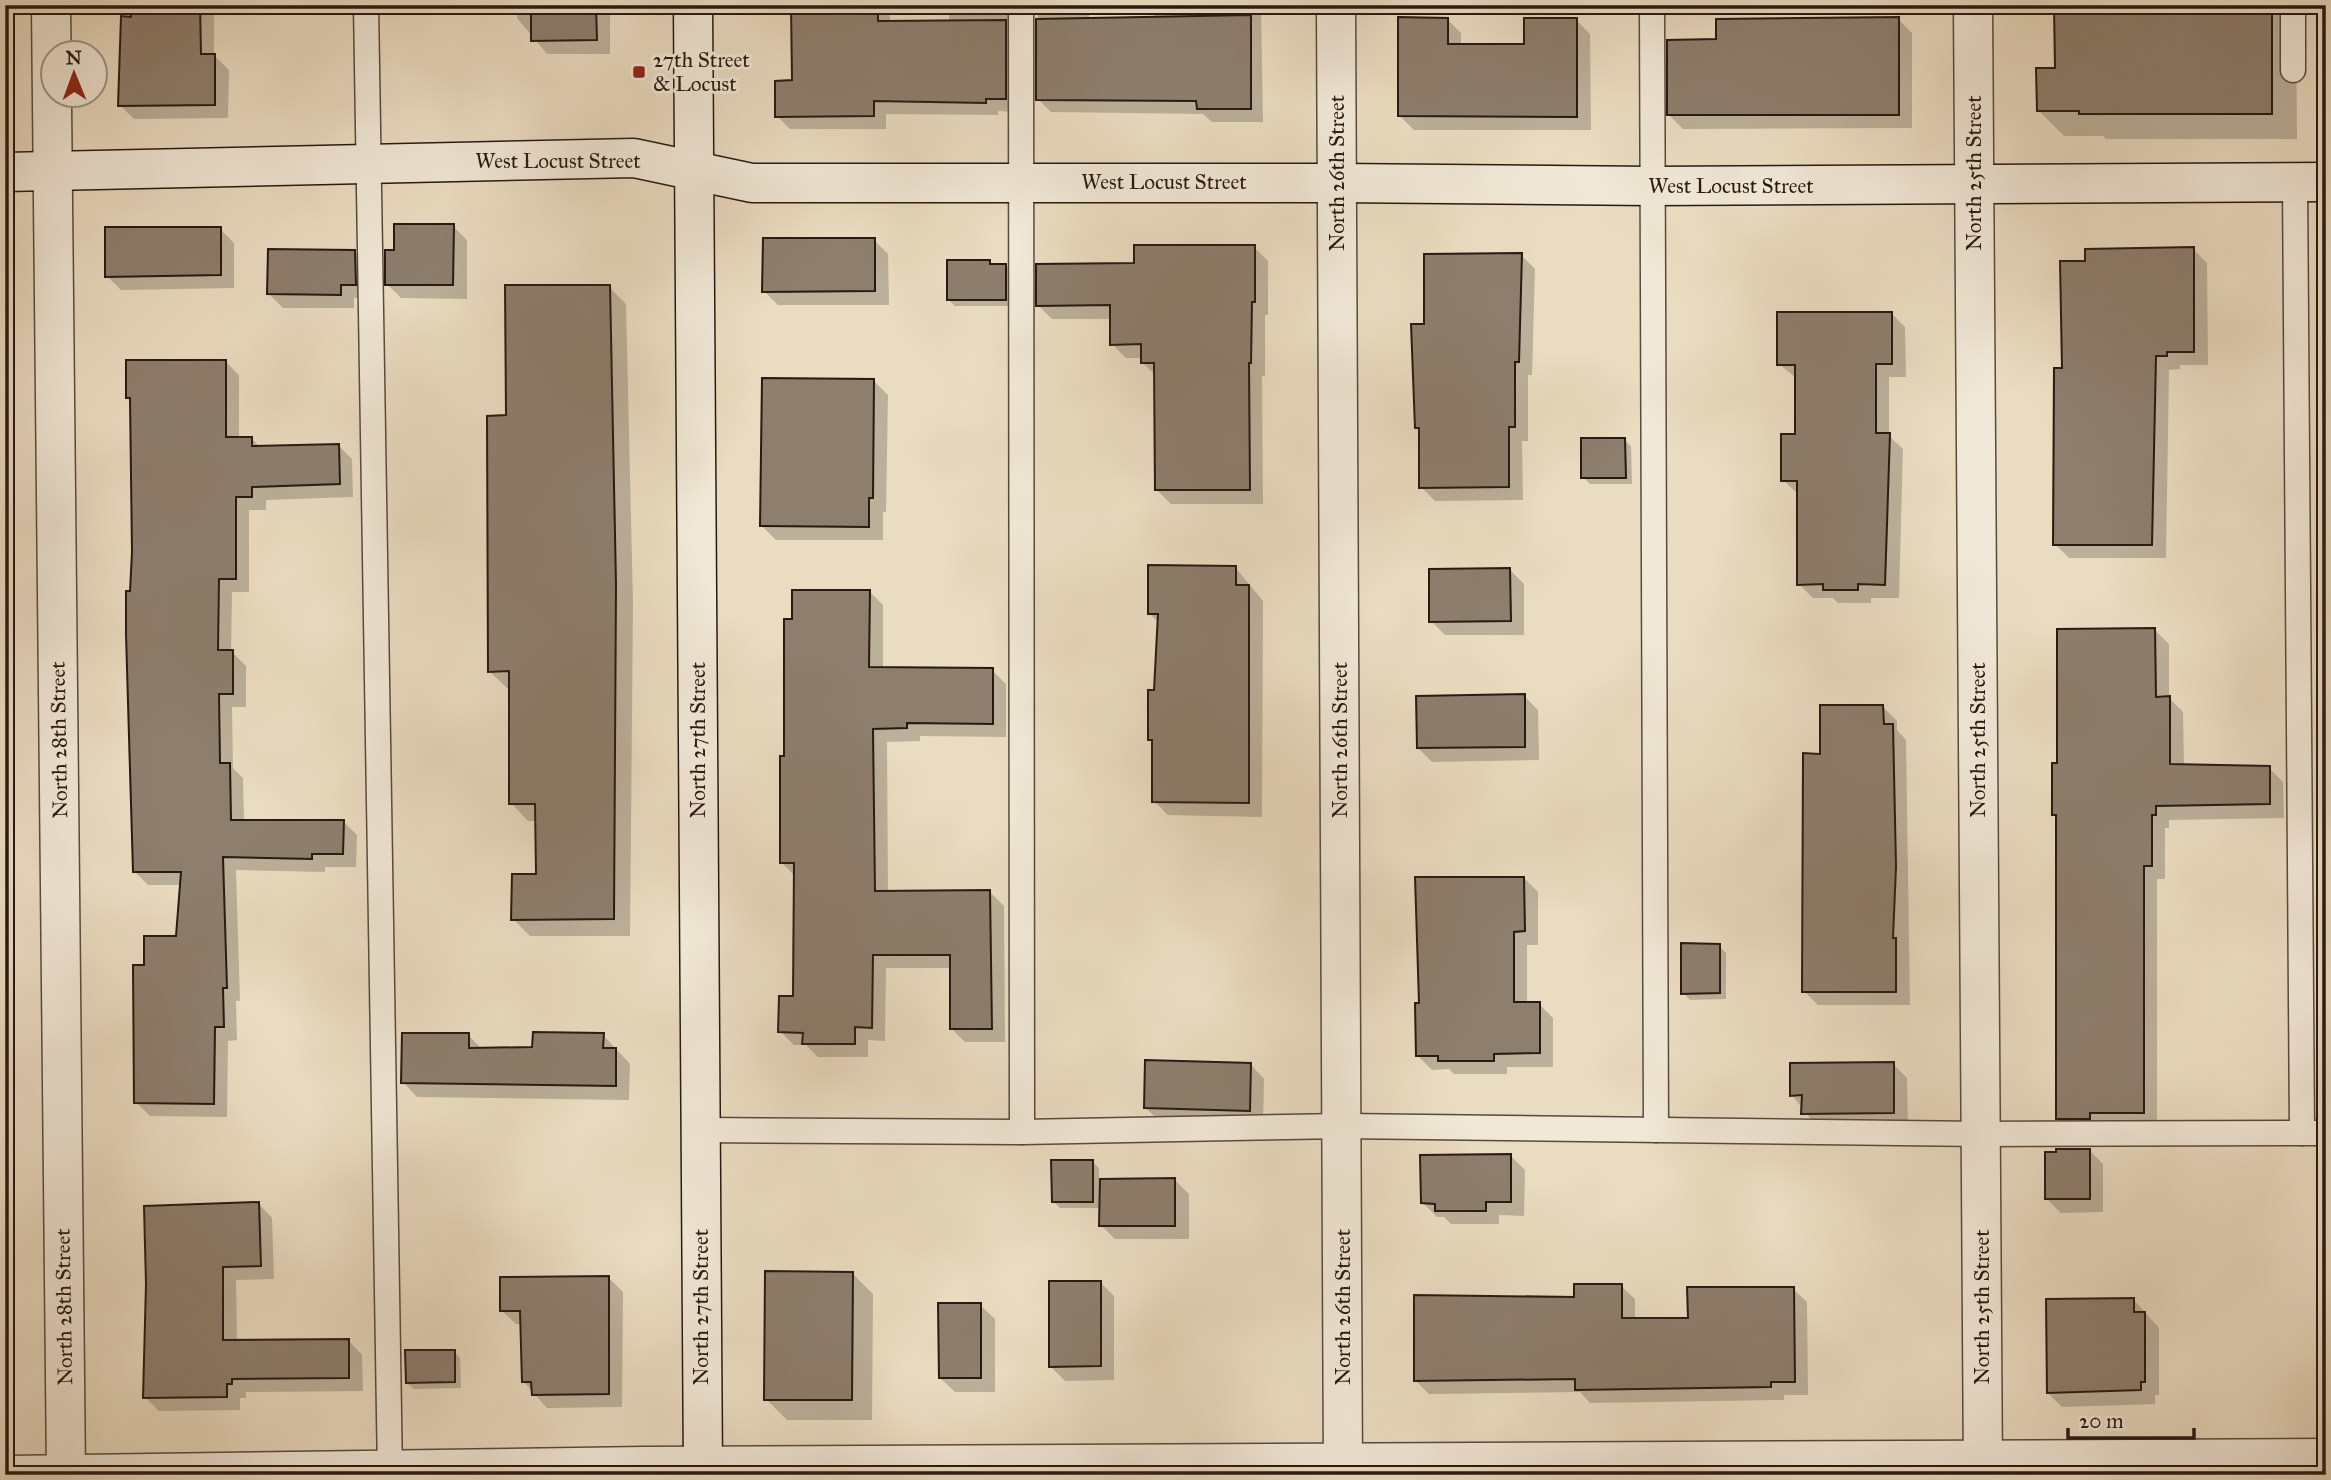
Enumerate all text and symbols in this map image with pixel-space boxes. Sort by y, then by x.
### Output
north arrow [38,38,108,108]
text: N [65,46,82,69]
place label: 27th Street & Locust [653,47,750,97]
marker: 27th Street & Locust [631,64,647,80]
street label: North 26th Street [1324,94,1350,251]
street label: North 25th Street [1961,95,1987,251]
street label: West Locust Street [475,148,641,174]
street label: West Locust Street [1081,169,1247,195]
street label: West Locust Street [1648,173,1814,199]
street label: North 28th Street [45,661,73,819]
street label: North 27th Street [685,661,711,818]
street label: North 26th Street [1327,661,1353,818]
street label: North 25th Street [1965,662,1991,818]
street label: North 28th Street [50,1228,78,1386]
street label: North 27th Street [688,1228,714,1385]
street label: North 26th Street [1330,1228,1356,1385]
street label: North 25th Street [1969,1229,1995,1385]
scale bar [2068,1396,2194,1440]
text: 20 m [2079,1408,2124,1434]

